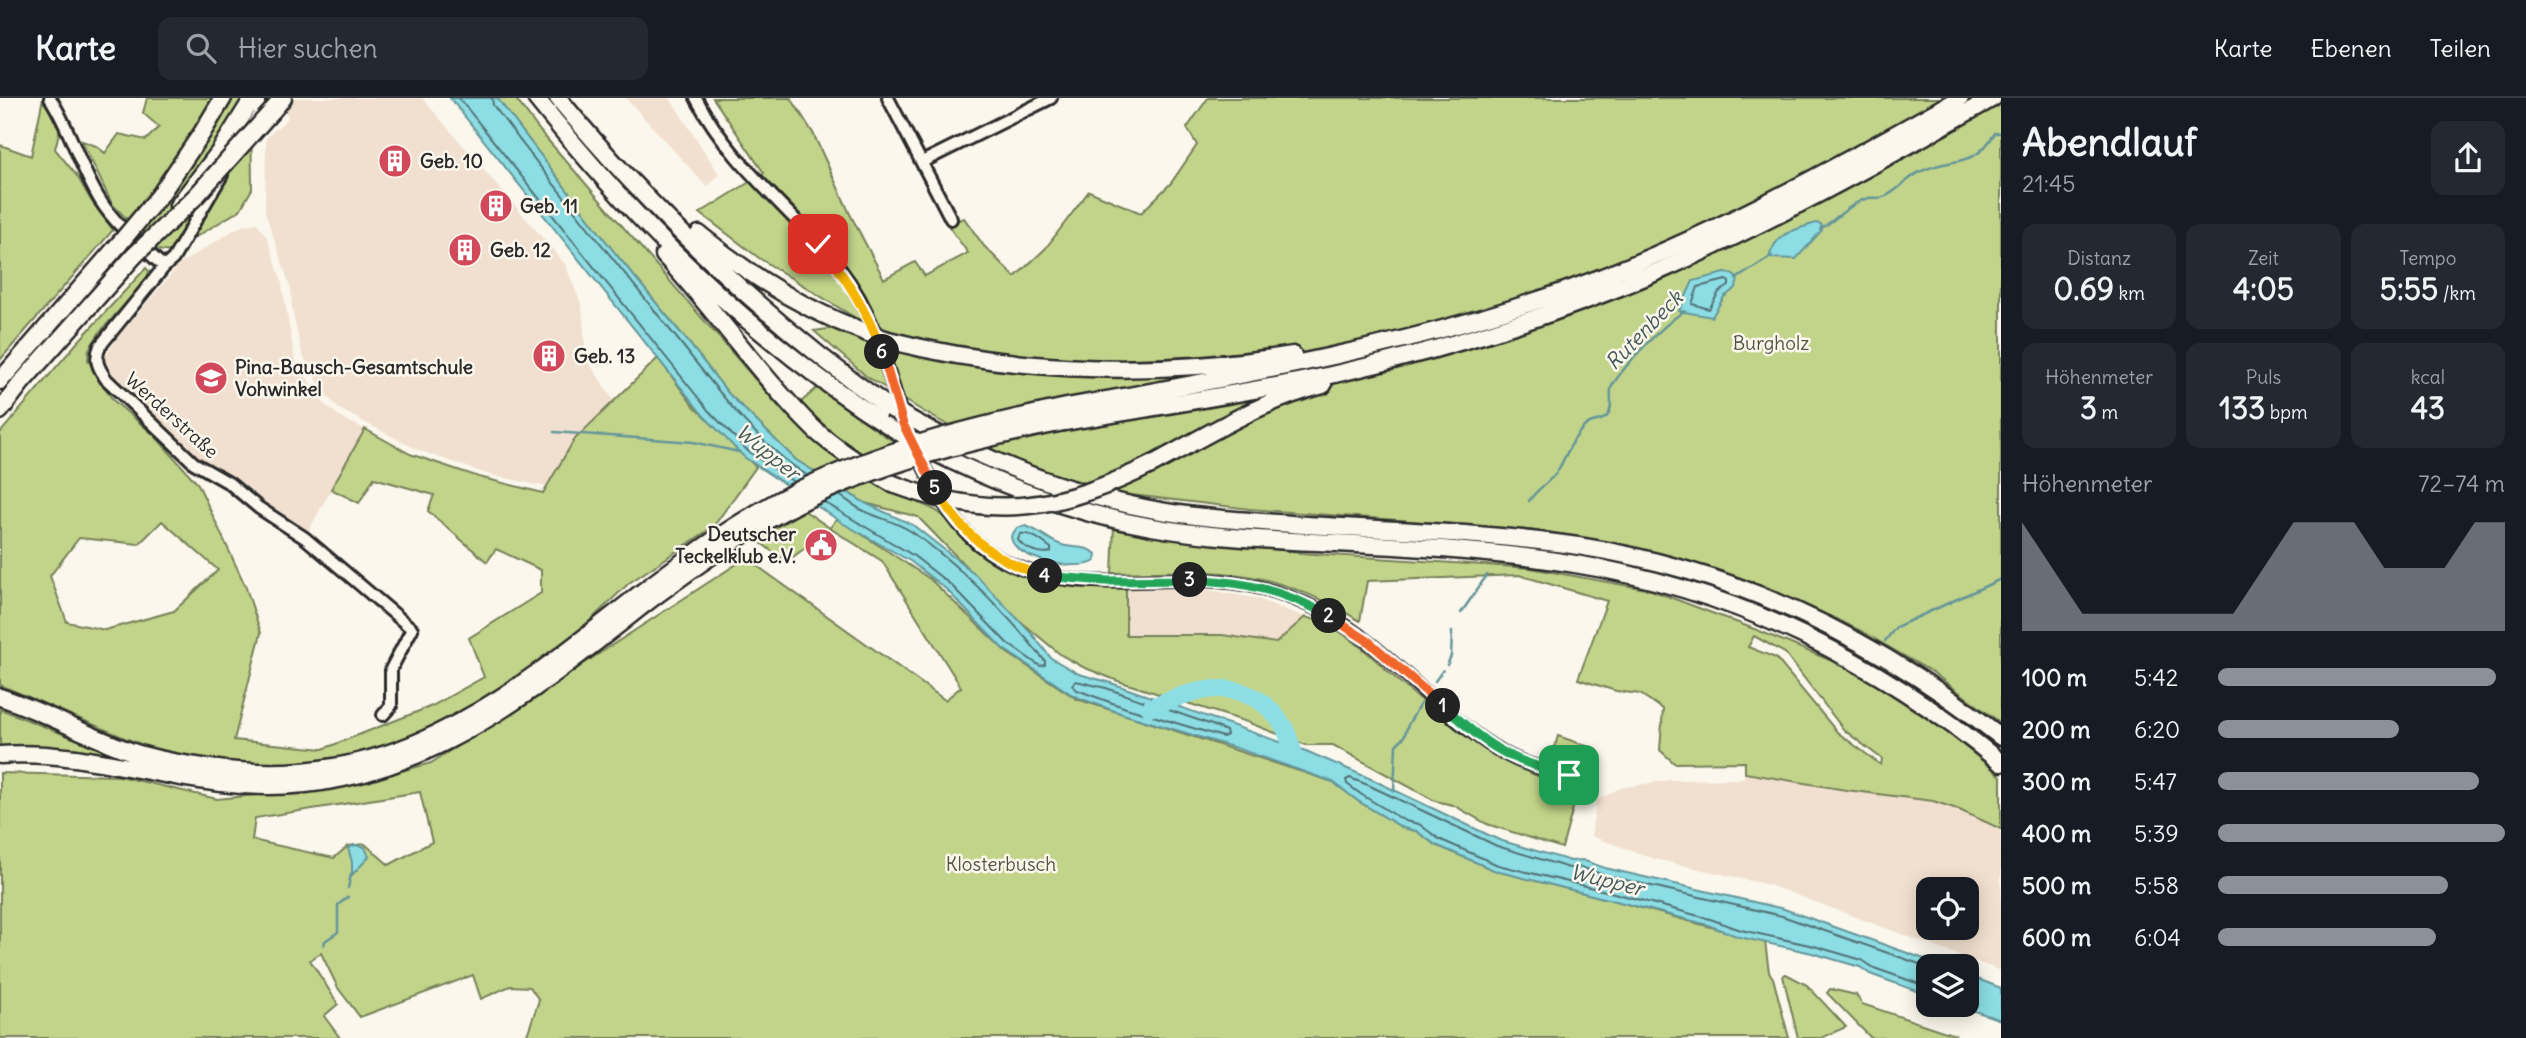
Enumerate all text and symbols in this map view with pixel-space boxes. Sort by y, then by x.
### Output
search box [158,17,648,80]
text: Karte [35,27,116,69]
icon: search [182,29,220,67]
text: Hier suchen [238,32,378,65]
text: Karte [2214,33,2273,63]
text: Ebenen [2311,33,2392,63]
text: Teilen [2430,33,2491,63]
text: Abendlauf [2022,119,2197,166]
button: share [2431,121,2505,195]
building icon: Geb. 10 [376,142,414,180]
place label: Geb. 10 [420,149,483,173]
text: 21:45 [2022,169,2075,198]
building icon: Geb. 11 [477,187,515,225]
place label: Geb. 11 [520,194,578,218]
pin [788,214,848,274]
icon: check [799,225,837,263]
building icon: Geb. 12 [446,231,484,269]
place label: Geb. 12 [490,238,551,262]
text: Distanz [2067,246,2131,270]
text: Zeit [2248,246,2279,270]
text: Tempo [2399,246,2456,270]
text: 0.69 [2053,270,2114,308]
text: 4:05 [2233,270,2294,308]
text: 5:55 [2380,270,2438,308]
text: km [2114,281,2145,305]
text: /km [2438,281,2476,305]
water label: Rutenbeck [1600,284,1689,375]
park label: Burgholz [1733,331,1809,355]
pin: 6 [864,334,900,370]
building icon: Geb. 13 [530,337,568,375]
text: 6 [876,339,887,363]
place label: Geb. 13 [574,344,635,368]
place label: Pina-Bausch-Gesamtschule Vohwinkel [235,355,473,401]
school or university icon: Pina-Bausch-Gesamtschule Vohwinkel [192,359,230,397]
text: Höhenmeter [2045,365,2153,389]
text: Puls [2246,365,2281,389]
text: kcal [2411,365,2445,389]
street label: Werderstraße [120,367,224,463]
text: 3 [2080,389,2097,427]
text: 133 [2219,389,2265,427]
text: 43 [2411,389,2445,427]
text: m [2097,400,2118,424]
text: bpm [2265,400,2308,424]
water label: Wupper [730,418,807,488]
text: Höhenmeter [2022,469,2152,498]
text: 72–74 m [2418,469,2505,498]
pin: 5 [918,470,953,506]
text: 5 [929,475,940,499]
place label: Deutscher Teckelklub e.V. [675,522,796,568]
public building icon: Deutscher Teckelklub e.V. [802,526,840,564]
pin: 4 [1028,559,1062,594]
pin: 3 [1172,562,1208,598]
text: 4 [1039,563,1050,587]
text: 3 [1184,567,1195,591]
pin: 2 [1312,598,1346,634]
text: 2 [1323,603,1334,627]
text: 100 m [2022,663,2087,692]
text: 5:42 [2134,663,2178,692]
pin: 1 [1426,688,1460,724]
text: 1 [1439,693,1446,717]
text: 200 m [2022,715,2091,744]
text: 6:20 [2134,715,2180,744]
pin [1539,745,1599,805]
icon: arrive [1550,756,1588,794]
text: 300 m [2022,767,2091,796]
text: 5:47 [2134,767,2177,796]
text: 400 m [2022,819,2091,848]
text: 5:39 [2134,819,2179,848]
park label: Klosterbusch [946,852,1056,876]
water label: Wupper [1567,858,1649,903]
text: 500 m [2022,871,2091,900]
text: 5:58 [2134,871,2179,900]
map controls [1916,877,1979,1017]
button: locate [1916,877,1979,940]
text: 600 m [2022,923,2091,952]
text: 6:04 [2134,923,2181,952]
button: layers [1916,954,1979,1017]

